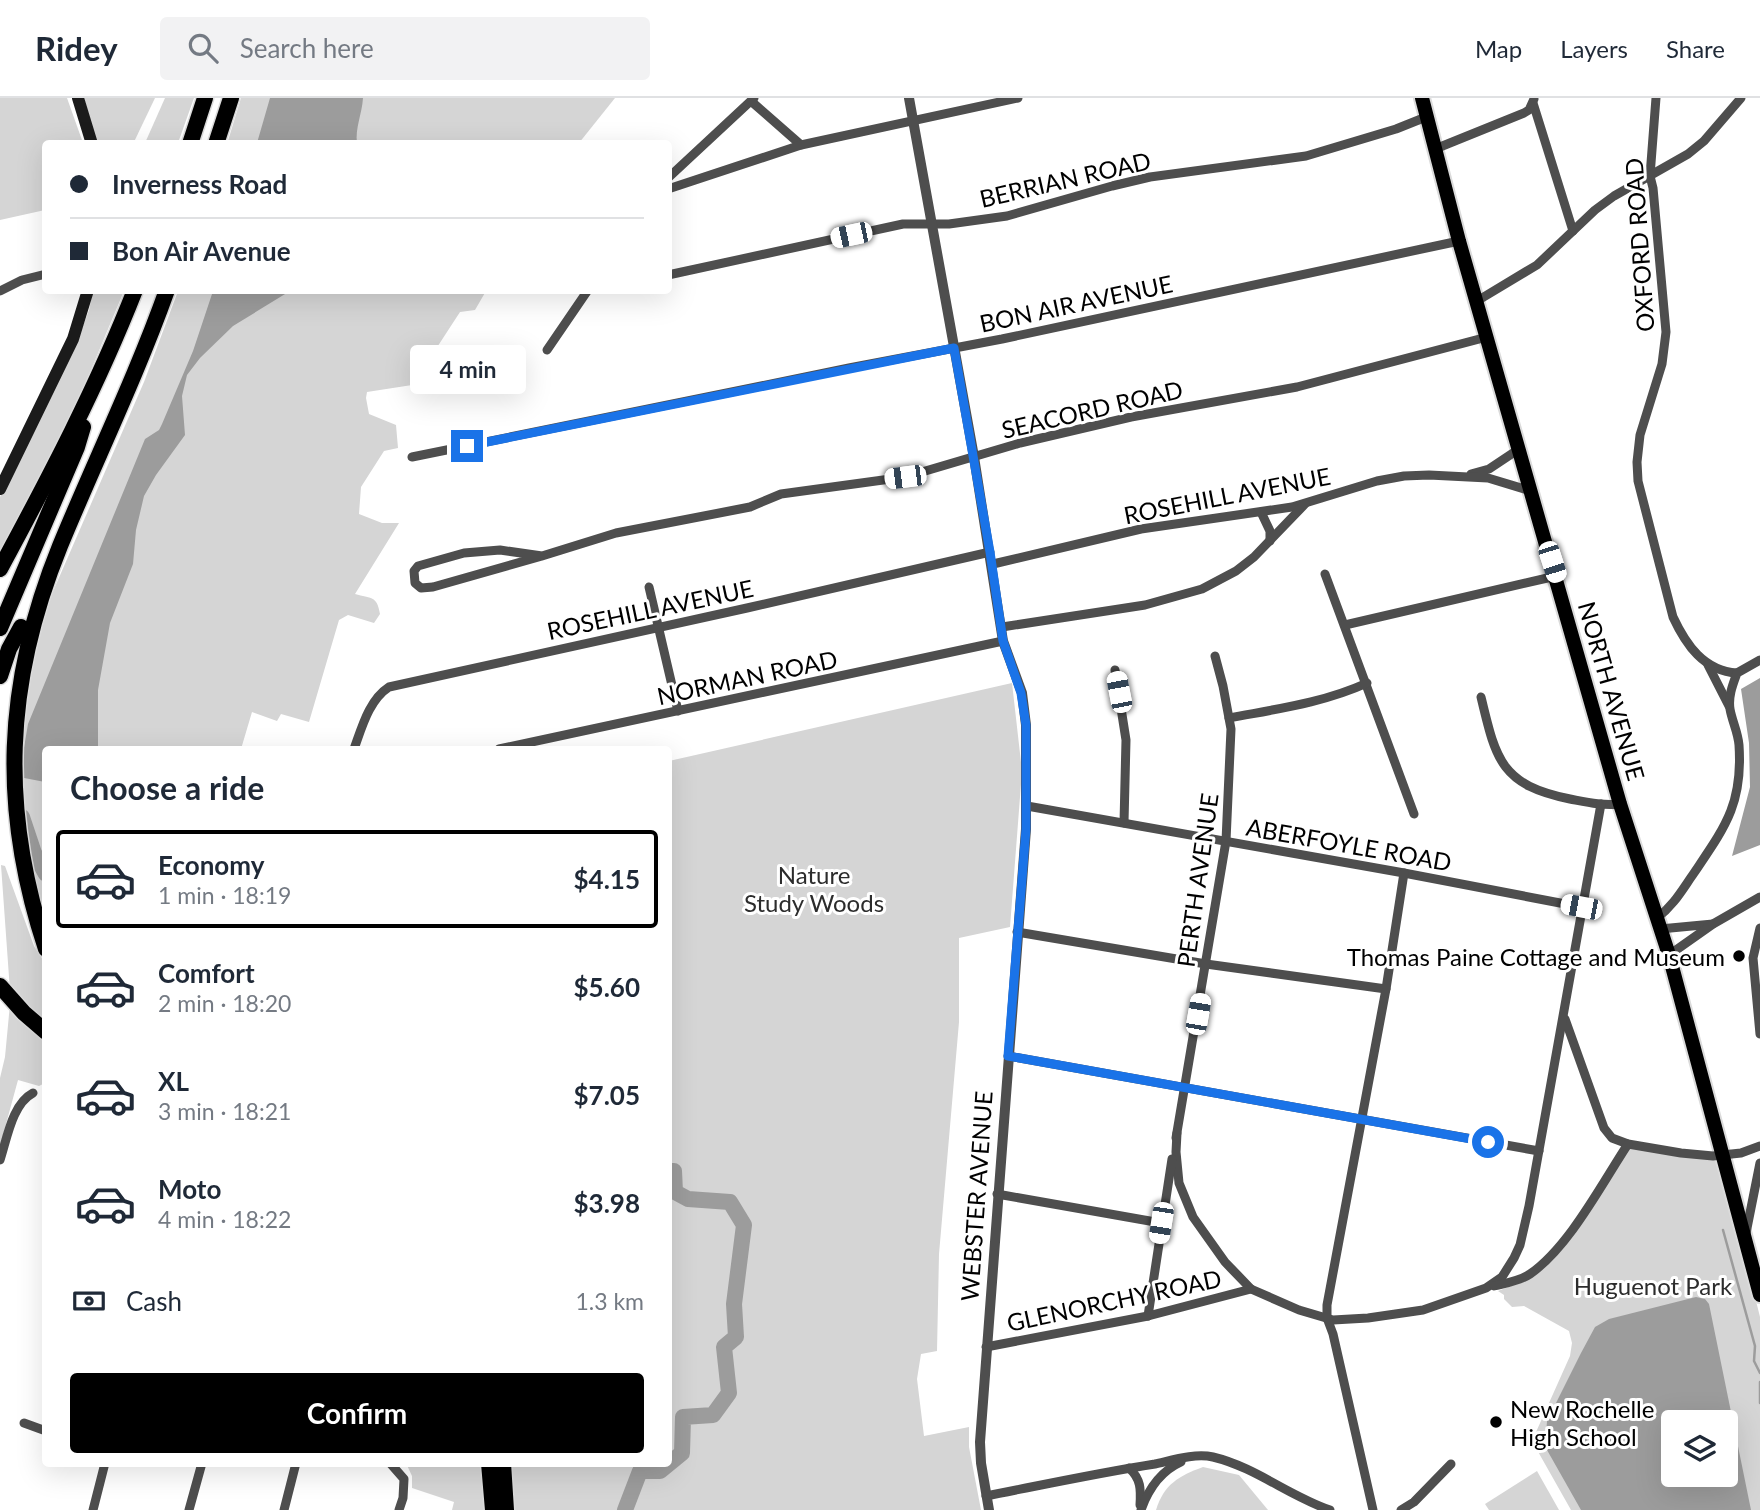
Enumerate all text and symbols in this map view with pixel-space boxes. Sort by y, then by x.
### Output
search box [160,17,650,80]
text: Ridey [35,28,118,68]
icon: search [184,29,222,67]
text: Search here [240,32,374,64]
text: Map [1475,34,1522,63]
text: Layers [1560,34,1628,63]
text: Share [1666,34,1725,63]
street label: BERRIAN ROAD [976,145,1154,213]
street label: OXFORD ROAD [1618,157,1660,333]
text: Inverness Road [112,168,287,200]
car [829,220,874,250]
text: Bon Air Avenue [112,235,291,267]
street label: BON AIR AVENUE [977,268,1175,338]
callout: 4 min [409,344,525,394]
text: 4 min [439,355,497,383]
street label: SEACORD ROAD [999,374,1185,444]
route end [451,430,483,462]
street label: ROSEHILL AVENUE [1121,461,1333,529]
car [883,464,928,490]
car [1536,539,1569,585]
street label: ROSEHILL AVENUE [544,573,756,645]
street label: NORTH AVENUE [1573,598,1651,784]
street label: NORMAN ROAD [654,644,840,710]
car [1105,669,1134,715]
text: Choose a ride [70,768,264,807]
street label: PERTH AVENUE [1170,791,1224,969]
street label: ABERFOYLE ROAD [1244,812,1454,876]
icon: car [74,848,137,911]
text: Economy [158,849,264,881]
park label: Nature Study Woods [744,860,884,917]
text: $4.15 [574,863,640,895]
text: 1 min · 18:19 [158,881,291,909]
car [1559,893,1604,921]
place label: Thomas Paine Cottage and Museum [1347,942,1725,971]
marker: Thomas Paine Cottage and Museum [1731,948,1747,964]
icon: car [74,956,137,1019]
text: Comfort [158,957,255,989]
text: $5.60 [574,971,640,1003]
text: 2 min · 18:20 [158,989,291,1017]
car [1185,991,1212,1037]
icon: car [74,1064,137,1127]
text: XL [158,1065,189,1097]
text: $7.05 [574,1079,640,1111]
street label: WEBSTER AVENUE [954,1090,998,1302]
text: 3 min · 18:21 [158,1097,291,1125]
route start [1472,1126,1504,1158]
icon: car [74,1172,137,1235]
text: Moto [158,1173,221,1205]
text: $3.98 [574,1187,640,1219]
car [1148,1201,1175,1245]
text: 4 min · 18:22 [158,1205,291,1233]
street label: GLENORCHY ROAD [1004,1263,1224,1337]
park label: Huguenot Park [1574,1271,1733,1300]
icon: cash [70,1282,108,1320]
text: Cash [126,1285,182,1317]
text: 1.3 km [575,1287,644,1315]
button: Confirm [70,1373,644,1453]
place label: New Rochelle High School [1510,1394,1654,1451]
map controls [1661,1410,1738,1487]
button: layers [1661,1410,1738,1487]
marker: New Rochelle High School [1488,1414,1504,1430]

